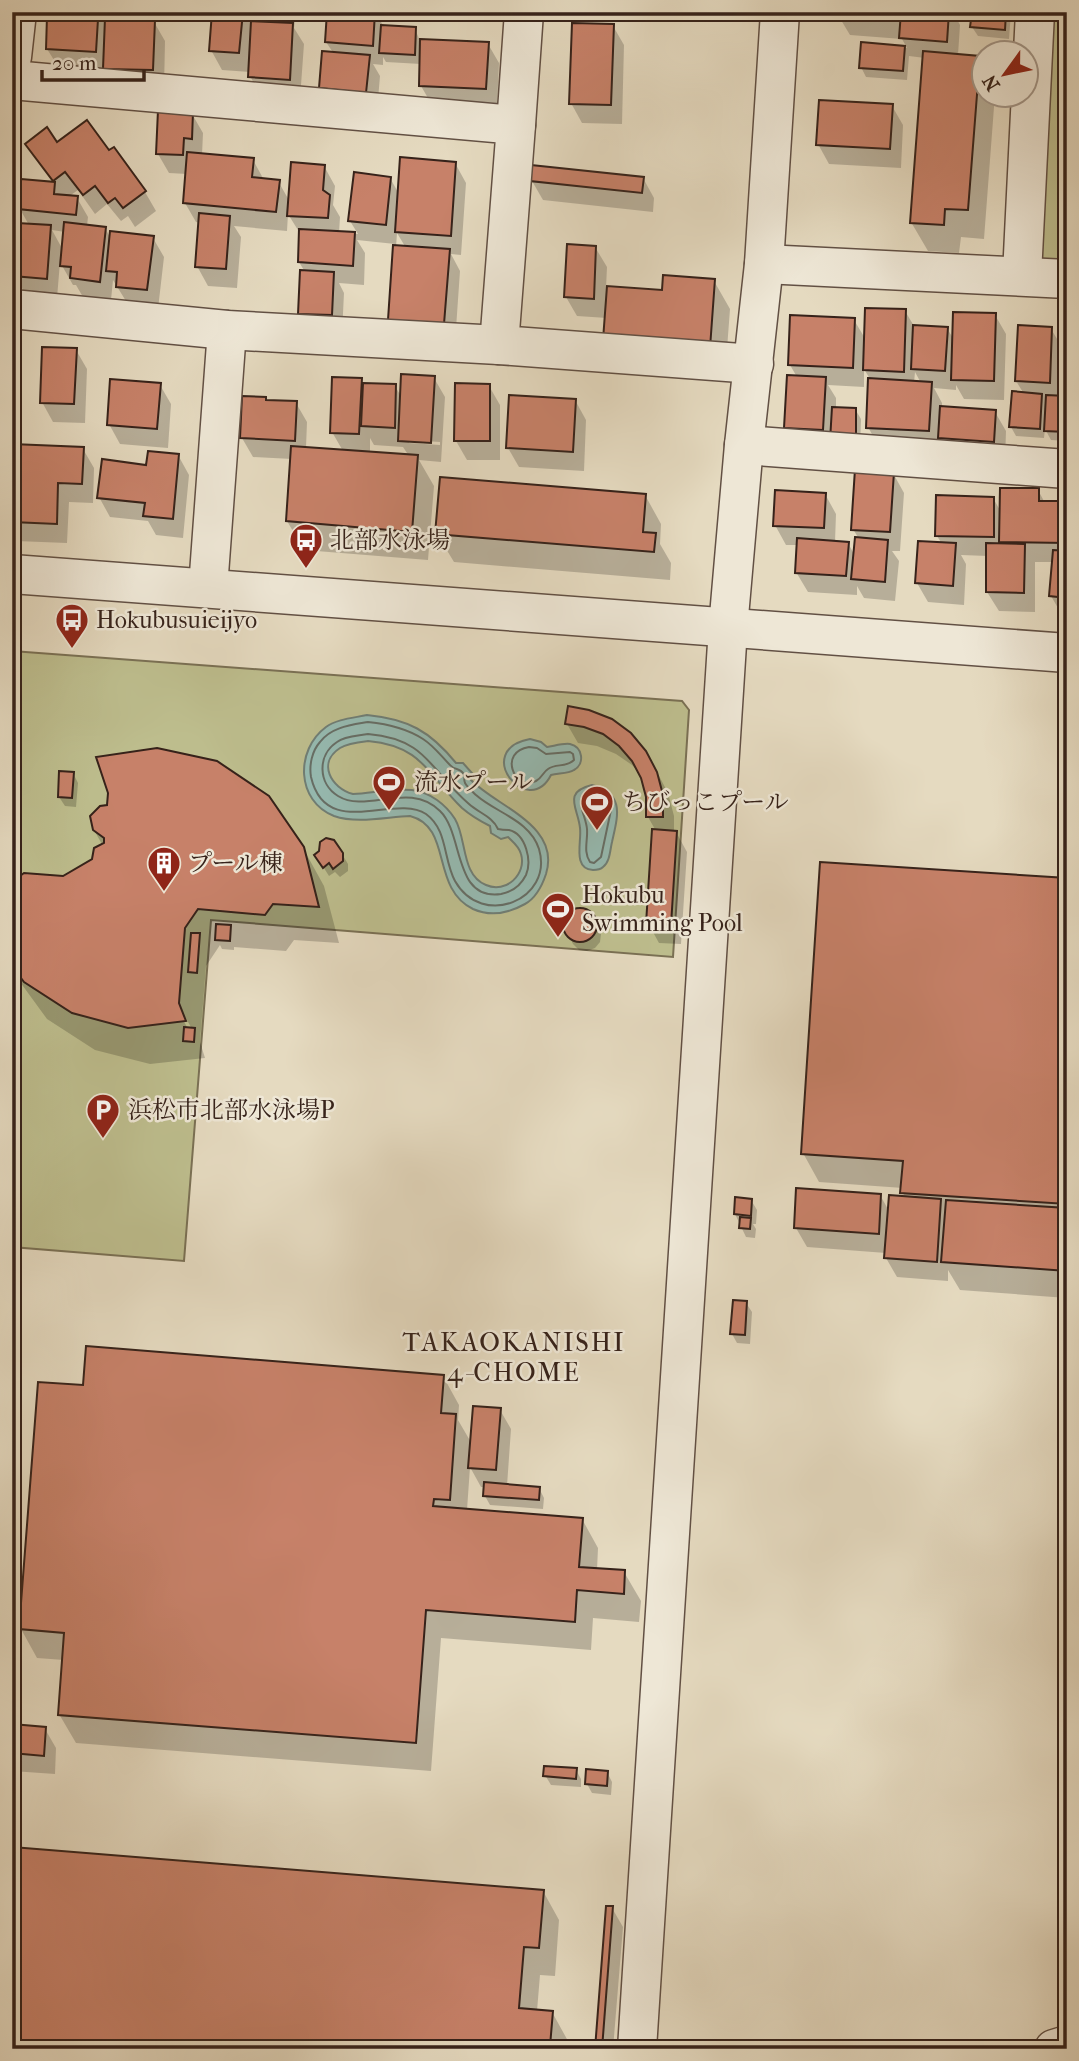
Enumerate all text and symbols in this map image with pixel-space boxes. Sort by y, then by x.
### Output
scale bar [42,38,144,82]
north arrow [970,38,1040,108]
text: 20 m [52,51,97,75]
text: N [978,70,1005,95]
bus stop icon: 北部水泳場 [287,521,325,570]
place label: 北部水泳場 [330,526,450,554]
bus stop icon: Hokubusuieijyo [53,601,91,650]
place label: Hokubusuieijyo [96,606,257,634]
sports icon: 流水プール [370,763,408,812]
place label: 流水プール [414,768,533,796]
sports icon: ちびっこプール [578,783,616,832]
place label: ちびっこプール [622,788,789,816]
building icon: プール棟 [145,844,183,893]
place label: プール棟 [188,849,283,877]
place label: Hokubu Swimming Pool [582,881,743,937]
sports icon: Hokubu Swimming Pool [539,890,577,939]
parking icon: 浜松市北部水泳場P [84,1091,122,1140]
place label: 浜松市北部水泳場P [128,1096,334,1124]
district label: TAKAOKANISHI 4-CHOME [403,1327,625,1388]

